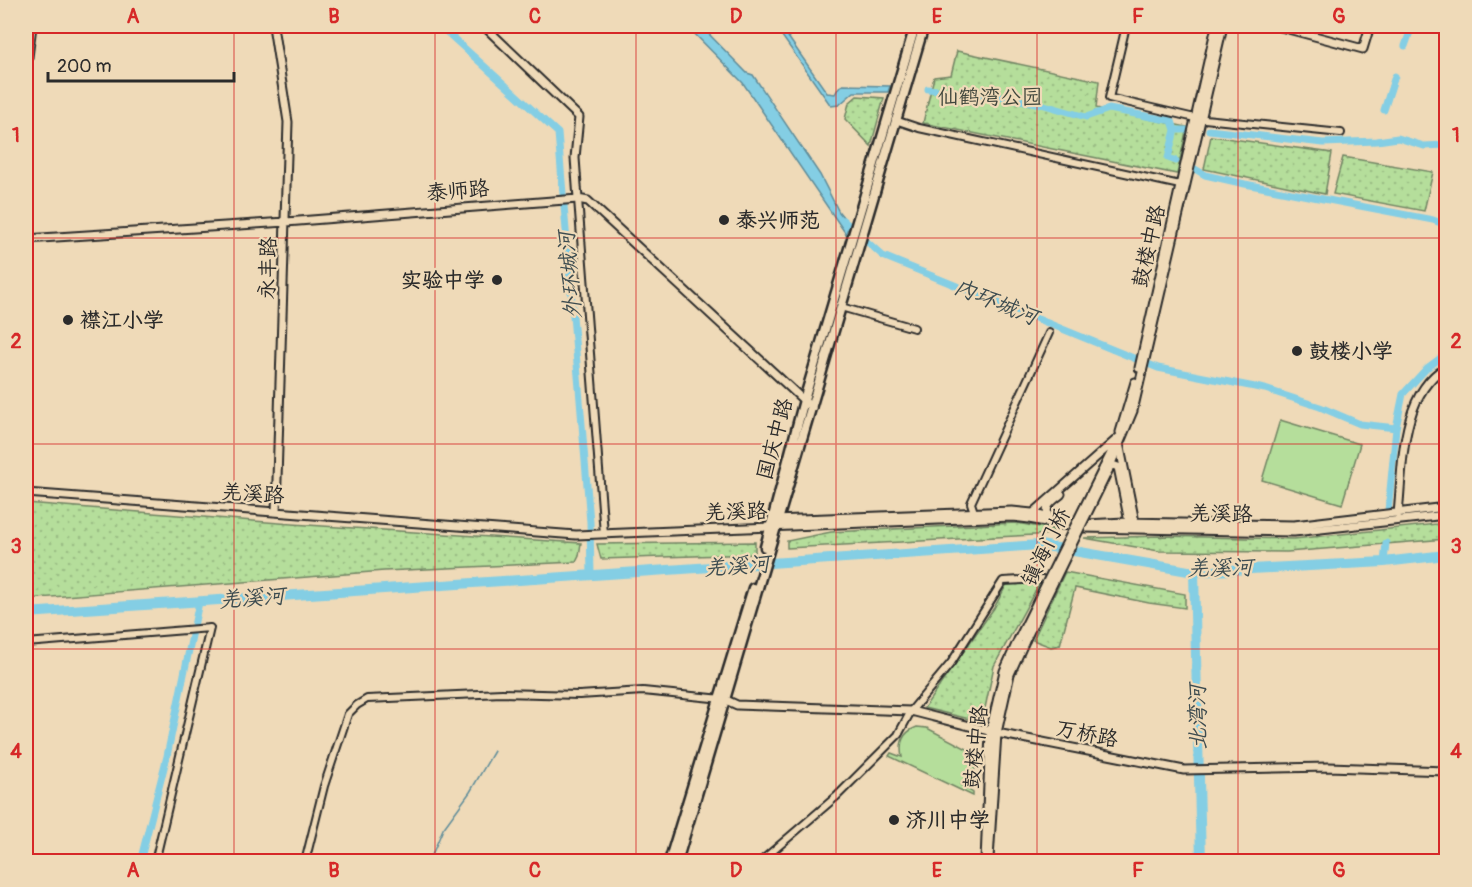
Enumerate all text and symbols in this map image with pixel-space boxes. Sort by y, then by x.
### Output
text: A [127,4,140,29]
text: B [328,4,340,29]
text: C [529,4,541,29]
text: D [730,4,743,29]
text: E [932,4,943,29]
text: F [1132,4,1144,29]
text: G [1332,4,1346,29]
scale bar [48,45,234,83]
text: 200 m [57,55,112,78]
park label: 仙鹤湾公园 [938,84,1043,111]
text: 1 [12,123,20,148]
text: 1 [1452,123,1460,148]
street label: 泰师路 [425,175,491,207]
street label: 鼓楼中路 [1126,202,1172,290]
place label: 泰兴师范 [736,207,820,234]
marker: 泰兴师范 [717,213,731,227]
water label: 外环城河 [552,227,588,320]
street label: 永丰路 [253,236,283,300]
place label: 实验中学 [401,267,485,294]
marker: 实验中学 [490,273,504,287]
water label: 内环城河 [950,273,1045,333]
place label: 襟江小学 [80,307,164,334]
marker: 襟江小学 [61,313,75,327]
text: 2 [10,329,22,354]
text: 2 [1450,329,1462,354]
place label: 鼓楼小学 [1309,338,1393,365]
marker: 鼓楼小学 [1290,344,1304,358]
street label: 国庆中路 [751,395,799,483]
street label: 羌溪路 [221,478,285,510]
street label: 羌溪路 [704,497,768,527]
street label: 羌溪路 [1189,500,1253,528]
street label: 镇海门桥 [1015,503,1077,591]
text: 3 [10,534,22,559]
text: 3 [1450,534,1462,559]
water label: 羌溪河 [703,550,774,582]
water label: 羌溪河 [1187,553,1256,583]
water label: 羌溪河 [218,582,289,614]
water label: 北湾河 [1183,681,1213,750]
street label: 鼓楼中路 [958,704,994,790]
street label: 万桥路 [1054,715,1120,753]
text: 4 [10,739,22,764]
text: 4 [1450,739,1462,764]
place label: 济川中学 [906,807,990,834]
marker: 济川中学 [887,813,901,827]
text: A [127,858,140,883]
text: B [328,858,340,883]
text: C [529,858,541,883]
text: D [730,858,743,883]
text: E [932,858,943,883]
text: F [1132,858,1144,883]
text: G [1332,858,1346,883]

